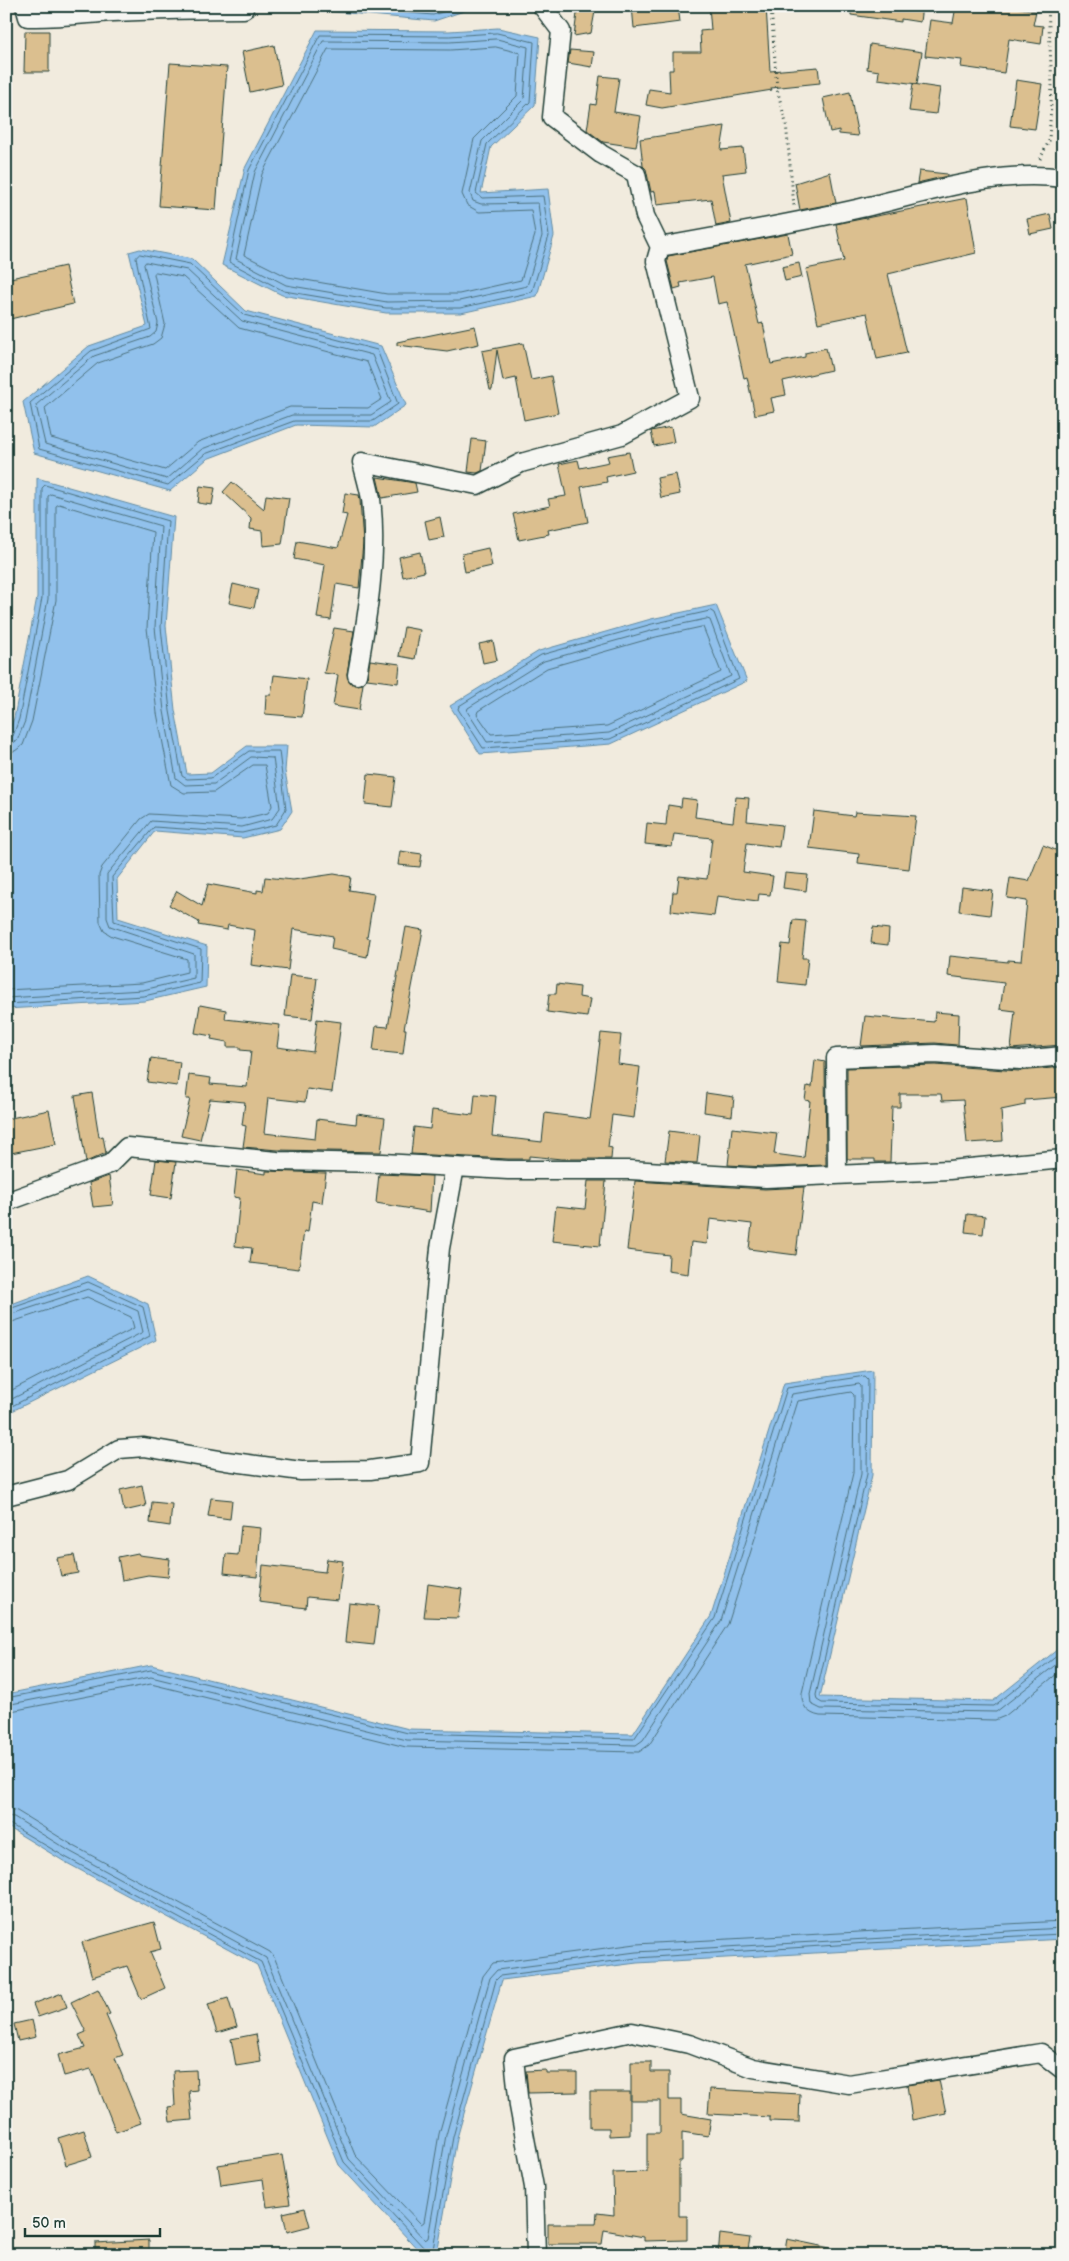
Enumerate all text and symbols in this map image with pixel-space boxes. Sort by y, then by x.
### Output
scale bar [25,2206,160,2238]
text: 50 m [32,2214,66,2233]

